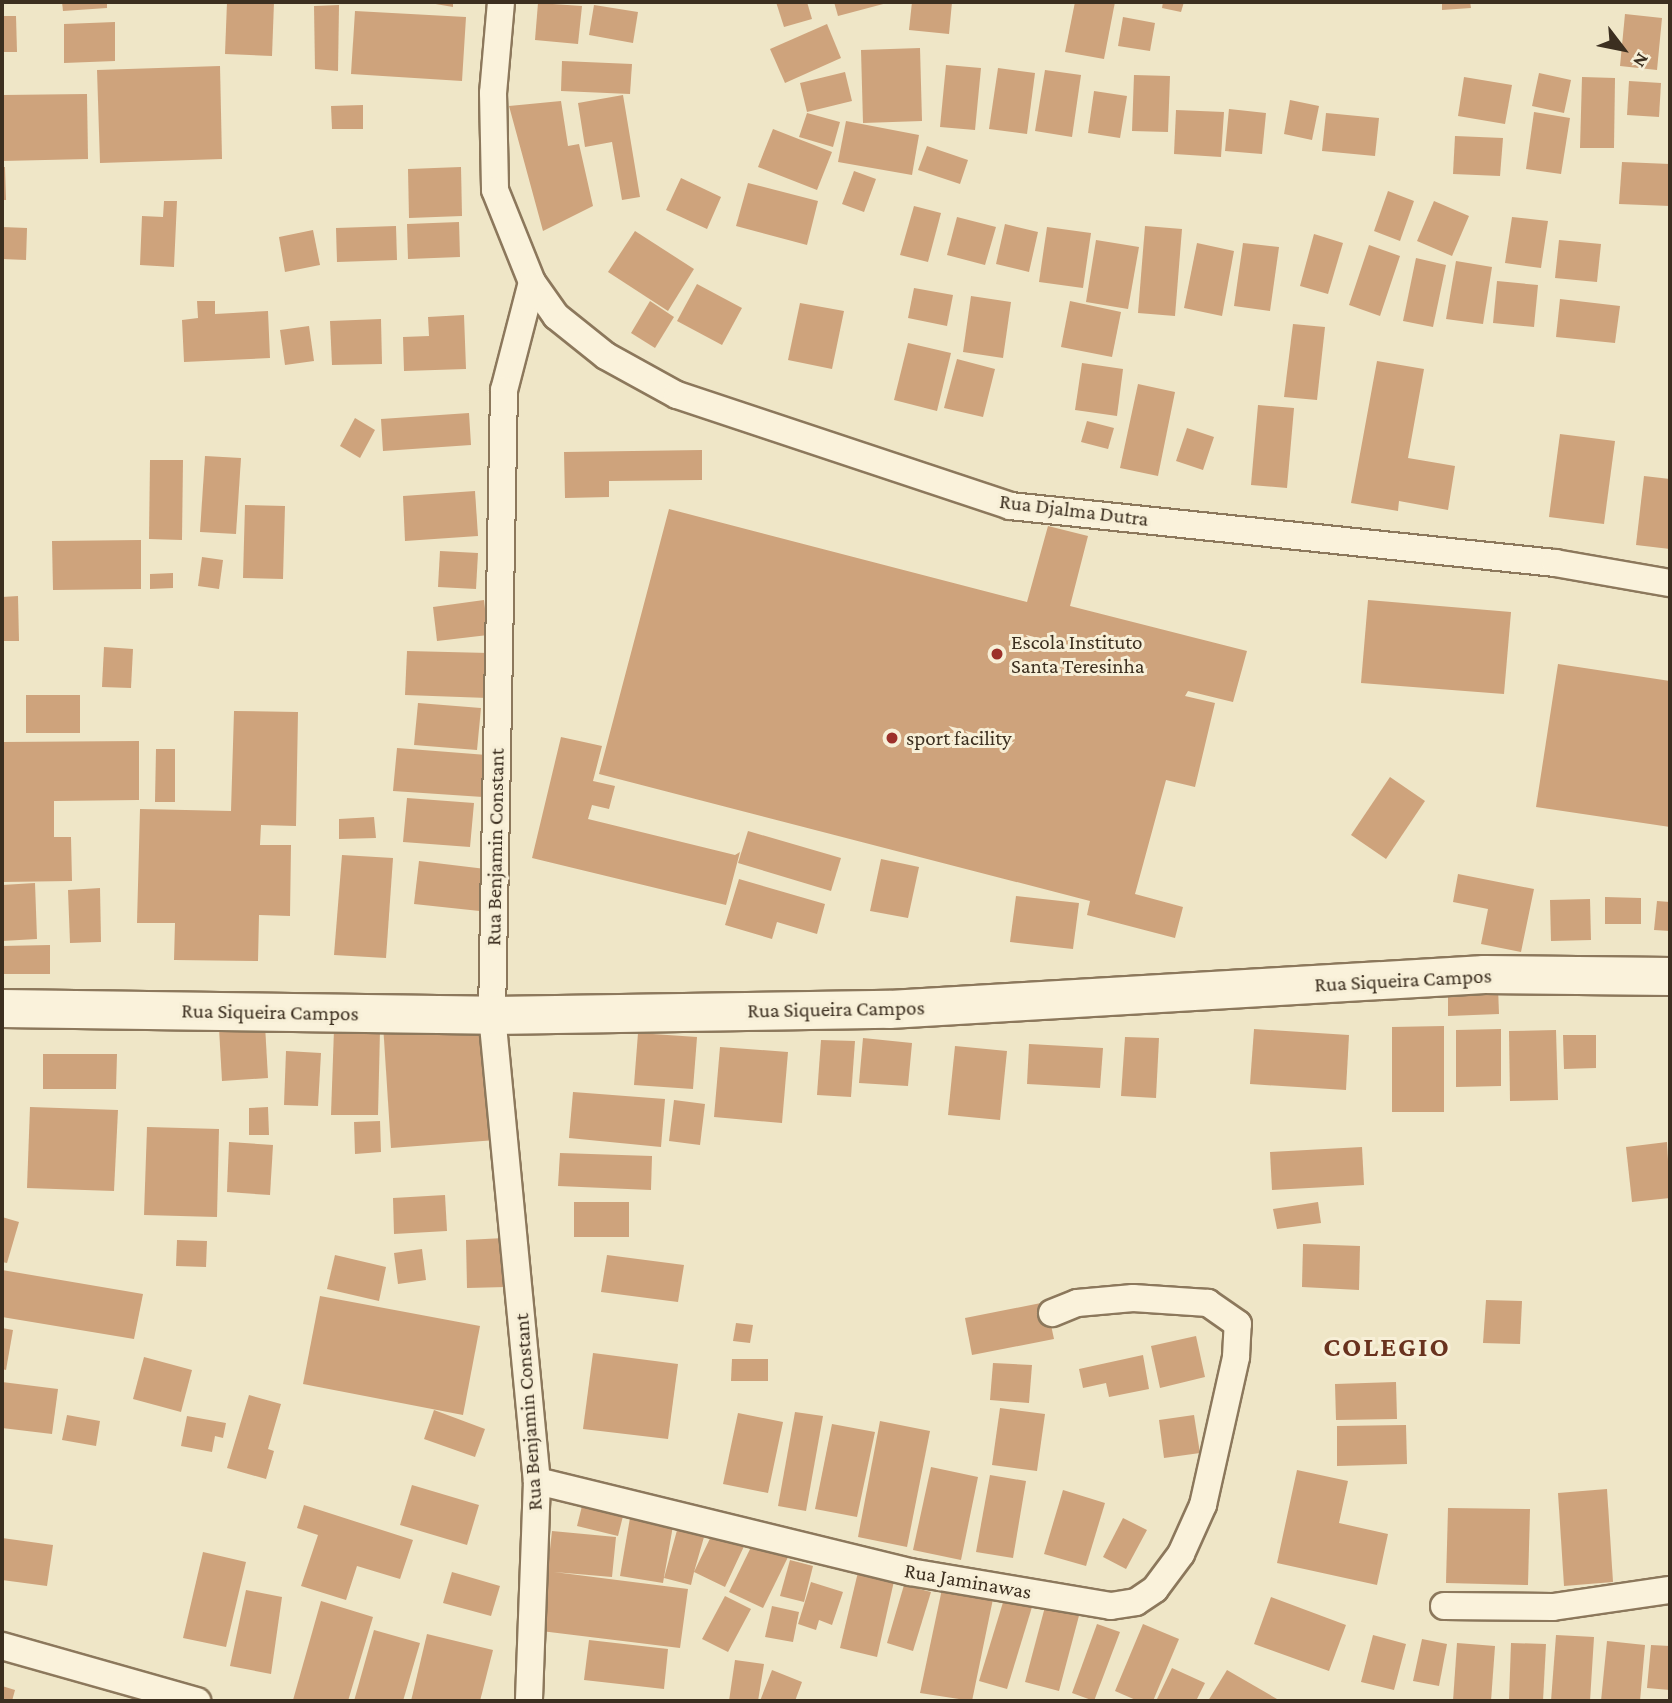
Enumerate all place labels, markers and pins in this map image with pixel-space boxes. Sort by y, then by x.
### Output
place label: Escola Instituto Santa Teresinha [1011,629,1144,679]
marker: Escola Instituto Santa Teresinha [989,646,1005,662]
place label: sport facility [906,725,1012,751]
marker: sport facility [884,730,900,746]

